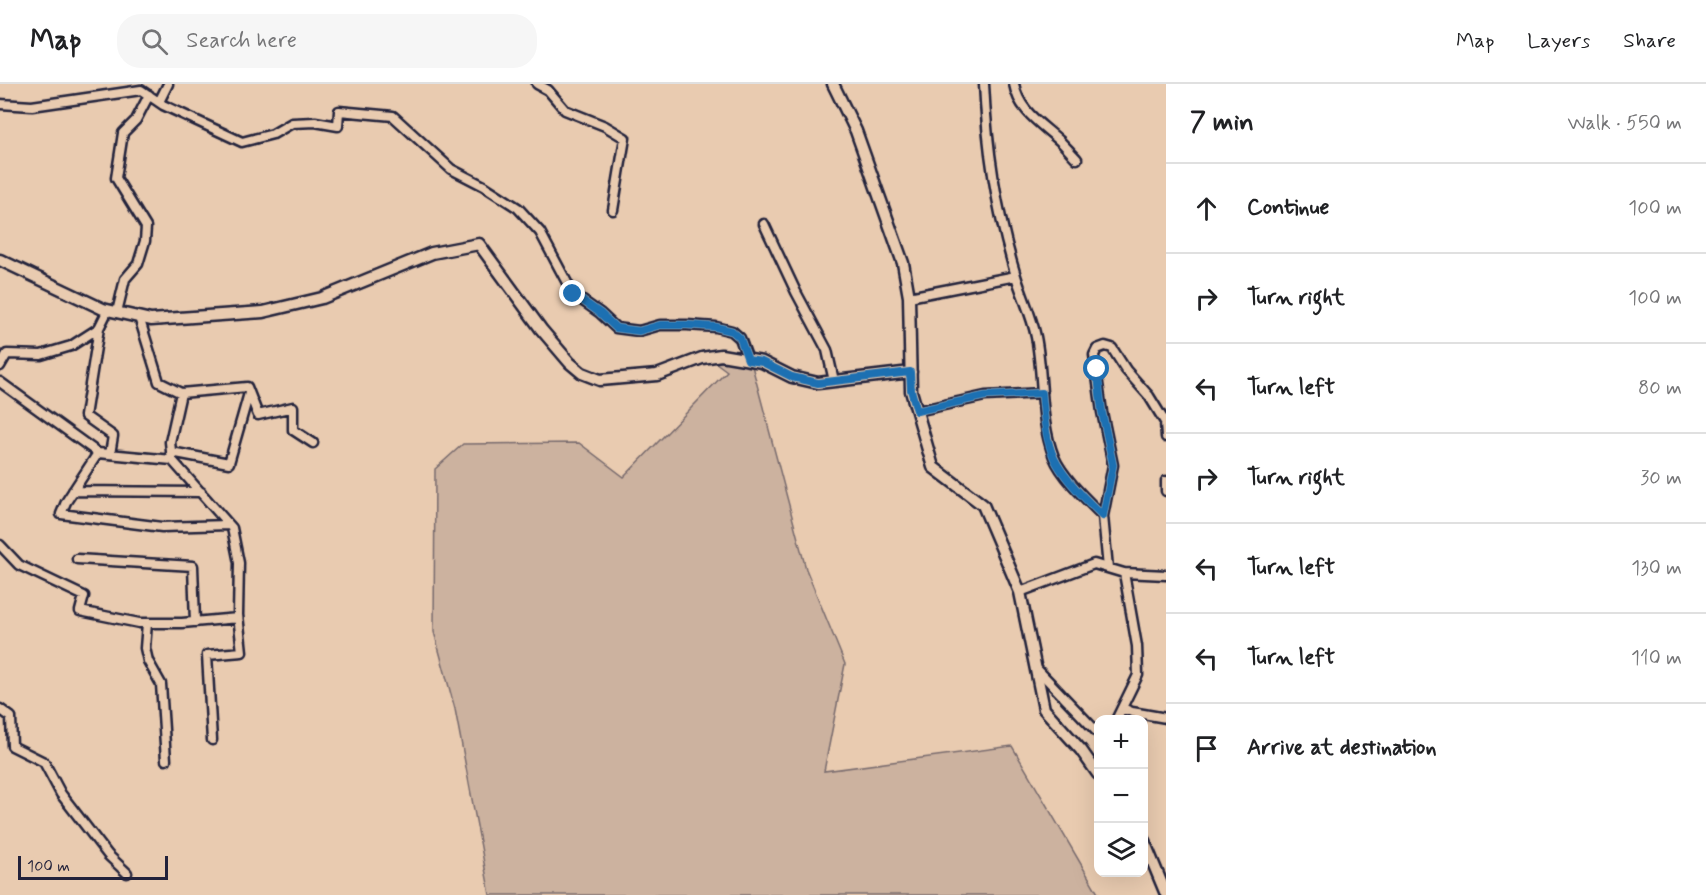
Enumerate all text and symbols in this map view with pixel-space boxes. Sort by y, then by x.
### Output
search box [117,14,537,68]
text: Map [30,23,81,60]
icon: search [138,25,171,58]
text: Search here [186,27,297,55]
text: Map [1456,27,1494,55]
text: Layers [1527,27,1590,55]
text: Share [1623,27,1676,55]
text: 7 min [1190,106,1254,140]
text: Walk · 550 m [1567,110,1682,137]
icon: ahead [1190,192,1223,225]
text: Continue [1247,194,1329,222]
text: 100 m [1628,195,1682,222]
route end [559,280,585,306]
icon: right [1190,282,1223,315]
text: Turn right [1247,284,1345,312]
text: 100 m [1628,285,1682,312]
route start [1083,355,1109,381]
icon: left [1190,372,1223,405]
text: Turn left [1247,374,1335,402]
text: 80 m [1638,375,1682,402]
icon: right [1190,462,1223,495]
text: Turn right [1247,464,1345,492]
text: 30 m [1640,465,1682,492]
icon: left [1190,552,1223,585]
text: Turn left [1247,554,1335,582]
text: 130 m [1631,555,1682,582]
icon: left [1190,642,1223,675]
text: Turn left [1247,644,1335,672]
text: 110 m [1631,645,1682,672]
map controls [1094,715,1148,877]
button: + [1094,715,1148,769]
icon: arrive [1190,732,1223,765]
text: Arrive at destination [1247,734,1437,762]
button: − [1094,769,1148,823]
button: layers [1094,823,1148,877]
scale bar [18,853,168,880]
text: 100 m [27,856,70,877]

